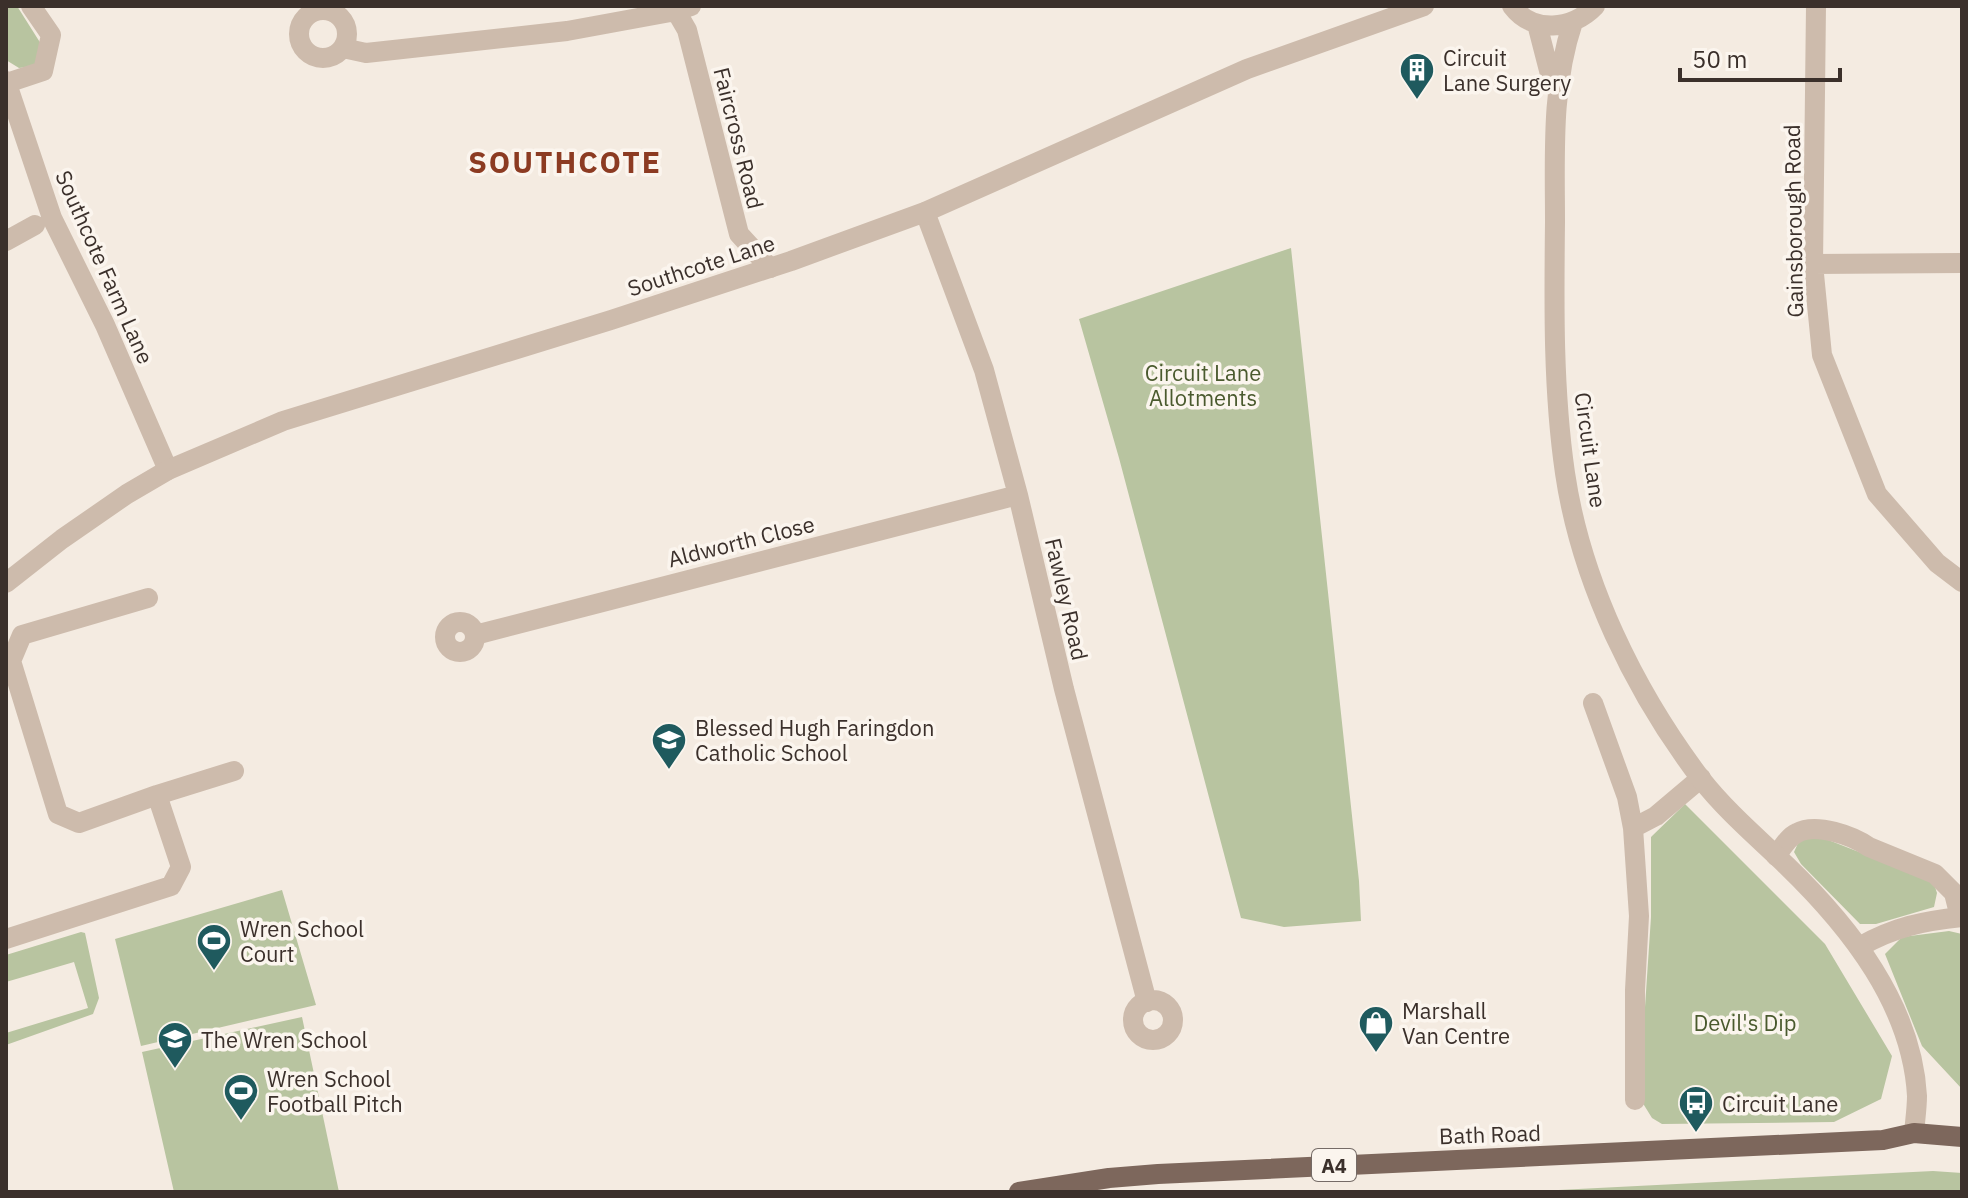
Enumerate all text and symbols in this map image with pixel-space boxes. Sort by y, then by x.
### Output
scale bar [1680,32,1840,82]
place label: Circuit Lane Surgery [1443,43,1571,97]
text: 50 m [1692,43,1747,75]
building icon: Circuit Lane Surgery [1398,51,1436,101]
street label: Faircross Road [707,64,771,212]
street label: Gainsborough Road [1777,124,1809,318]
district label: SOUTHCOTE [468,142,662,181]
street label: Southcote Farm Lane [49,166,161,368]
street label: Southcote Lane [624,228,778,302]
park label: Circuit Lane Allotments [1145,358,1261,412]
street label: Circuit Lane [1569,390,1613,510]
street label: Aldworth Close [665,509,817,573]
street label: Fawley Road [1039,535,1095,663]
place label: Blessed Hugh Faringdon Catholic School [695,713,934,767]
school or university icon: Blessed Hugh Faringdon Catholic School [650,721,688,771]
place label: Wren School Court [240,914,364,968]
sports icon: Wren School Court [195,922,233,972]
place label: Marshall Van Centre [1402,996,1510,1050]
shop icon: Marshall Van Centre [1357,1004,1395,1054]
park label: Devil's Dip [1693,1008,1797,1037]
school or university icon: The Wren School [156,1020,194,1070]
place label: The Wren School [201,1025,367,1054]
place label: Wren School Football Pitch [267,1064,403,1118]
sports icon: Wren School Football Pitch [222,1072,260,1122]
bus stop icon: Circuit Lane [1677,1084,1715,1134]
place label: Circuit Lane [1722,1089,1838,1118]
street label: Bath Road [1438,1118,1542,1150]
road number: A4 [1312,1149,1356,1181]

